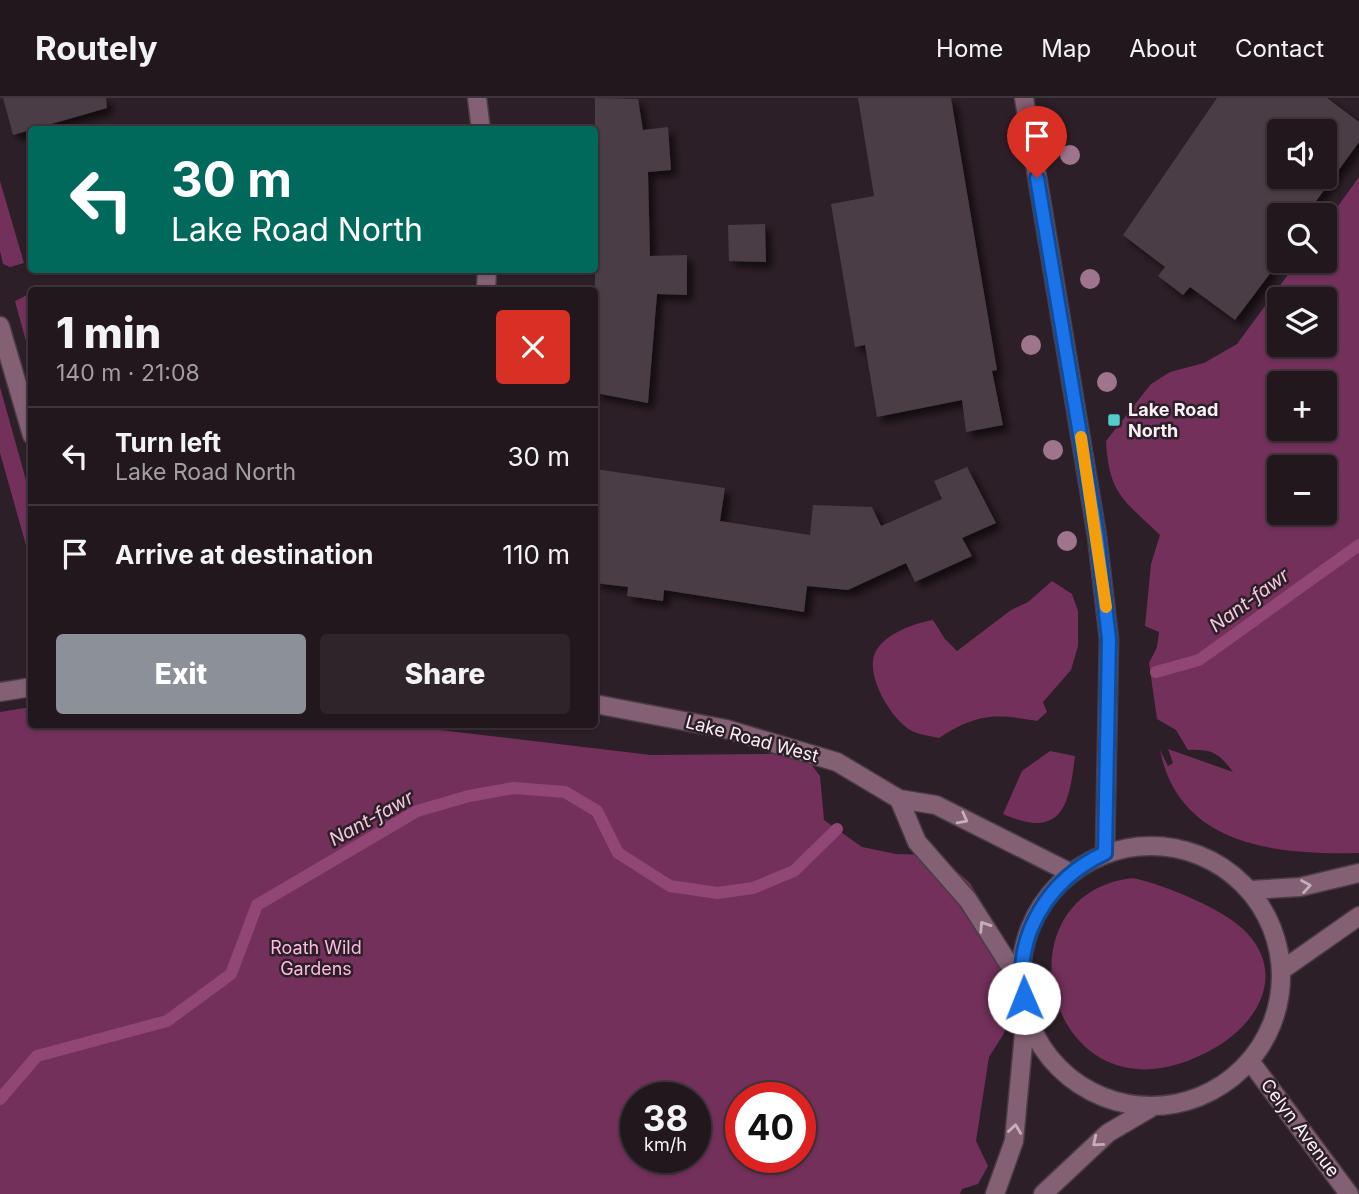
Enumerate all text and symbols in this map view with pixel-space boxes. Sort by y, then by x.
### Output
text: Routely [35,28,158,68]
text: Home [936,34,1003,63]
text: Map [1041,34,1091,63]
text: About [1129,34,1197,63]
text: Contact [1235,34,1324,63]
pin [1007,106,1067,178]
icon: arrive [1018,117,1056,155]
map controls [1267,119,1337,525]
button: sound [1267,119,1337,189]
text: 30 m [171,150,292,209]
icon: left [56,154,147,245]
button: search [1267,203,1337,273]
text: Lake Road North [171,210,423,249]
button: layers [1267,287,1337,357]
text: 1 min [56,307,161,358]
button: close [496,310,570,384]
text: 140 m · 21:08 [56,359,200,387]
button: + [1267,371,1337,441]
place label: Lake Road North [1128,399,1218,441]
marker: Lake Road North [1106,412,1122,428]
text: Turn left [115,427,221,458]
icon: left [56,437,94,475]
text: 30 m [507,441,570,472]
button: − [1267,455,1337,525]
text: Lake Road North [115,458,296,486]
icon: arrive [56,535,94,573]
text: Arrive at destination [115,539,374,570]
text: 110 m [502,539,570,570]
water label: Nant-fawr [1205,563,1294,637]
button: Exit [56,634,306,714]
button: Share [320,634,570,714]
street label: Lake Road West [683,711,821,766]
water label: Nant-fawr [325,785,418,851]
one-way arrow [956,811,968,825]
one-way arrow [1300,879,1311,894]
one-way arrow [980,921,993,934]
park label: Roath Wild Gardens [270,937,362,979]
position arrow [987,961,1061,1035]
street label: Celyn Avenue [1257,1075,1344,1181]
speed limit sign: 40 [725,1082,816,1173]
text: 38 [643,1097,688,1139]
one-way arrow [1008,1123,1023,1135]
text: km/h [644,1134,687,1155]
one-way arrow [1092,1134,1105,1146]

